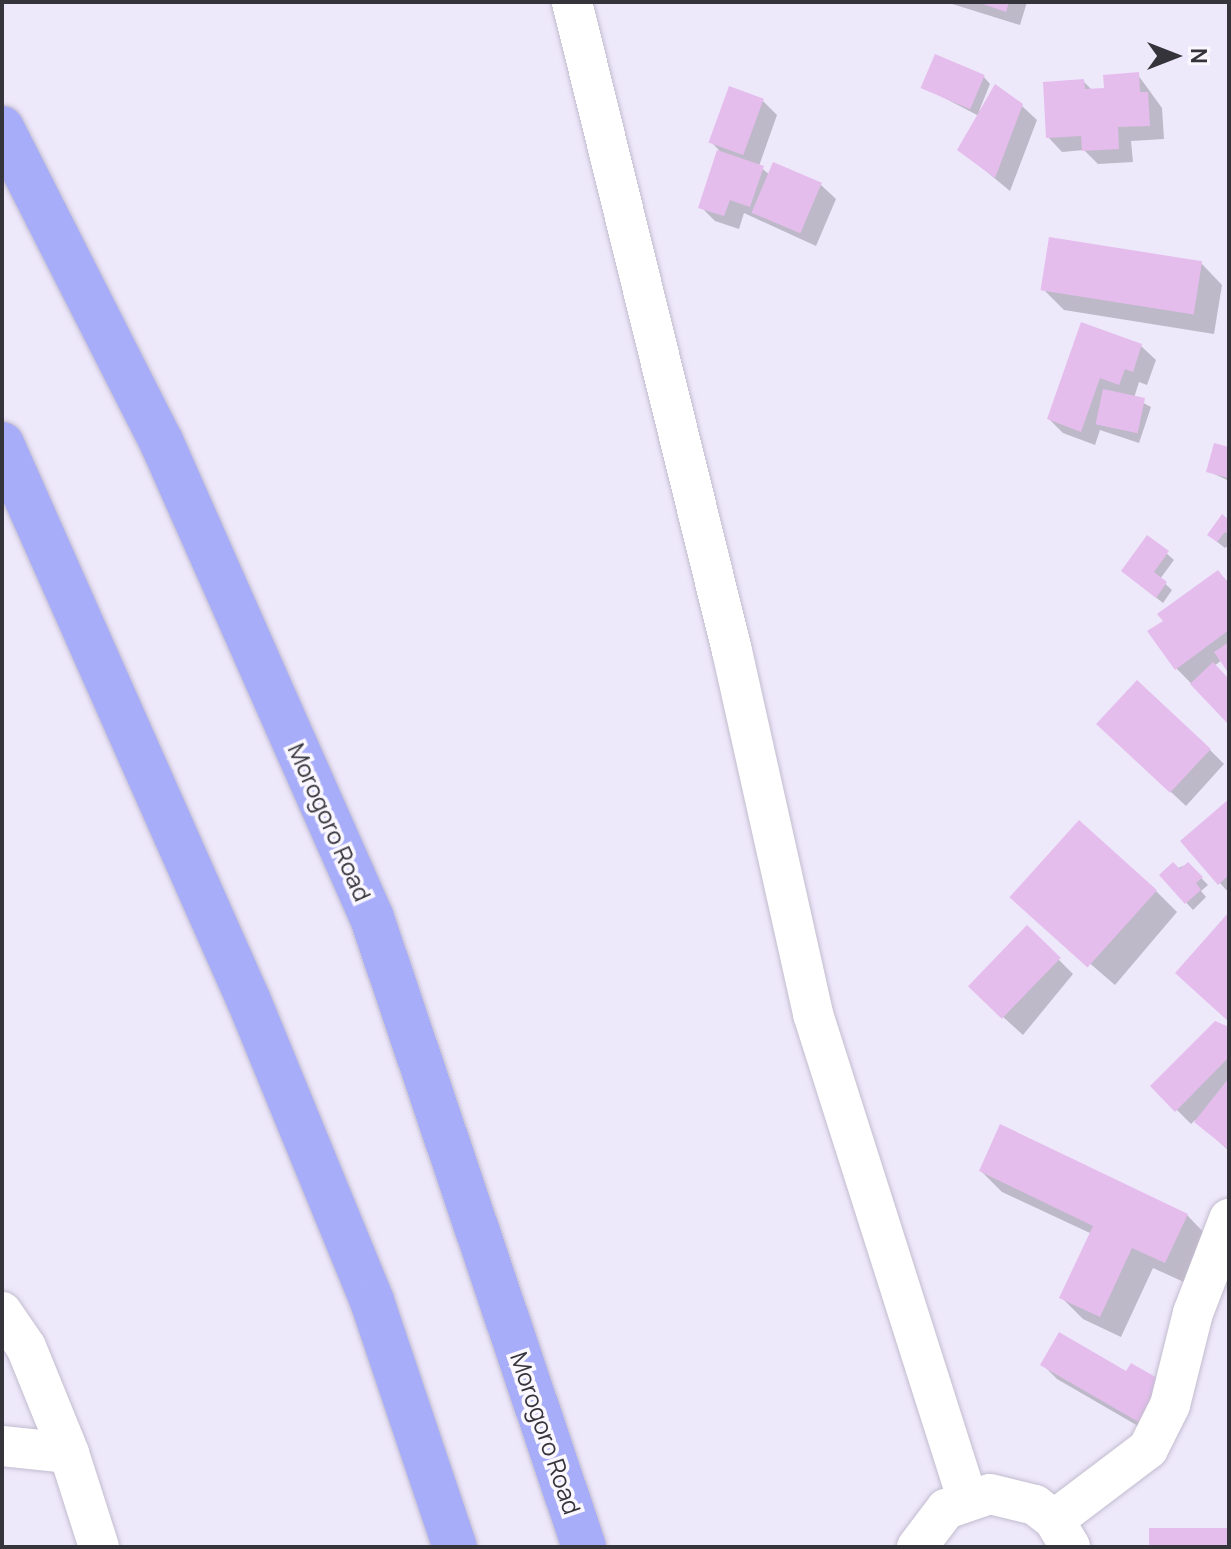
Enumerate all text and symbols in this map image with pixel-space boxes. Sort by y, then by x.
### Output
north arrow [1135,16,1215,96]
text: N [1184,48,1214,64]
street label: Morogoro Road [282,739,378,905]
street label: Morogoro Road [505,1348,587,1518]

